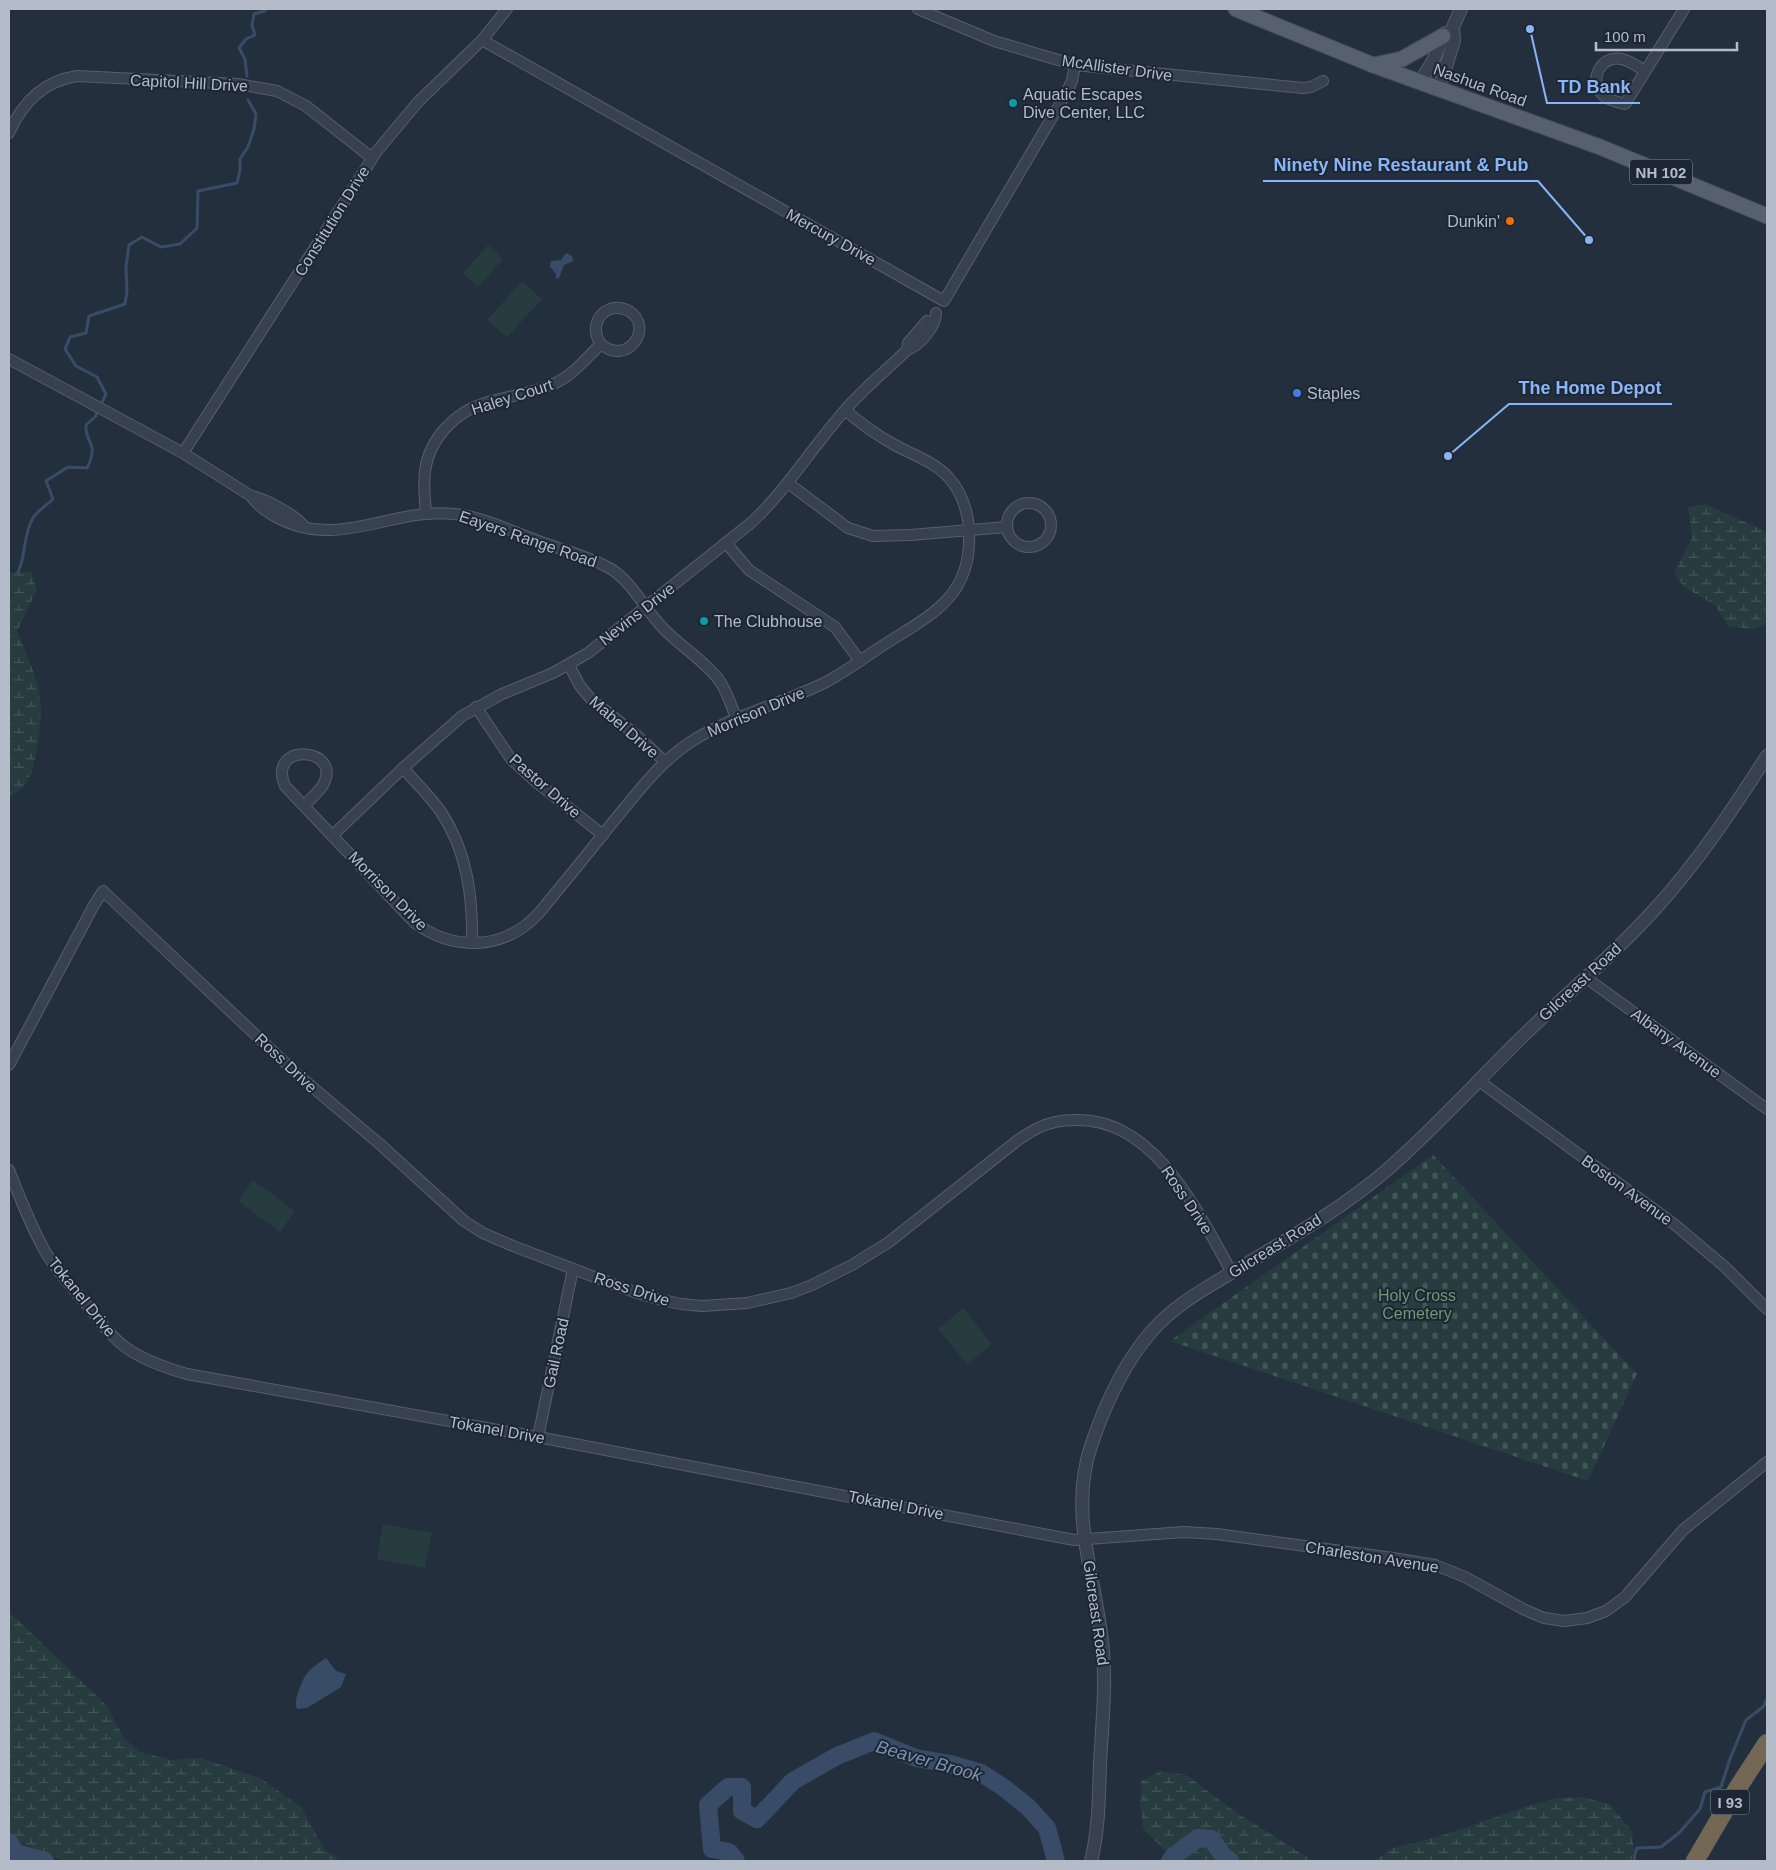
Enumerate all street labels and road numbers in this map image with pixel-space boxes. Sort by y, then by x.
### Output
street label: McAllister Drive [1061,52,1173,84]
street label: Nashua Road [1431,60,1529,110]
street label: Capitol Hill Drive [130,71,249,95]
road number: NH 102 [1630,160,1692,184]
street label: Constitution Drive [291,163,373,279]
street label: Mercury Drive [783,205,879,269]
street label: Haley Court [469,376,555,418]
street label: Eayers Range Road [457,508,599,570]
street label: Nevins Drive [596,579,678,649]
street label: Morrison Drive [705,684,807,740]
street label: Mabel Drive [586,693,662,761]
street label: Pastor Drive [506,751,584,821]
street label: Morrison Drive [345,848,431,934]
street label: Gilcreast Road [1536,940,1624,1024]
street label: Albany Avenue [1628,1005,1724,1081]
street label: Ross Drive [252,1030,320,1096]
street label: Boston Avenue [1579,1152,1675,1228]
street label: Ross Drive [1158,1163,1216,1237]
street label: Gilcreast Road [1226,1211,1324,1281]
street label: Tokanel Drive [45,1254,119,1340]
street label: Ross Drive [592,1269,672,1309]
street label: Gail Road [540,1316,572,1390]
street label: Tokanel Drive [448,1413,546,1447]
street label: Tokanel Drive [847,1487,945,1523]
street label: Charleston Avenue [1304,1538,1440,1576]
street label: Gilcreast Road [1080,1559,1112,1667]
road number: I 93 [1711,1790,1749,1814]

